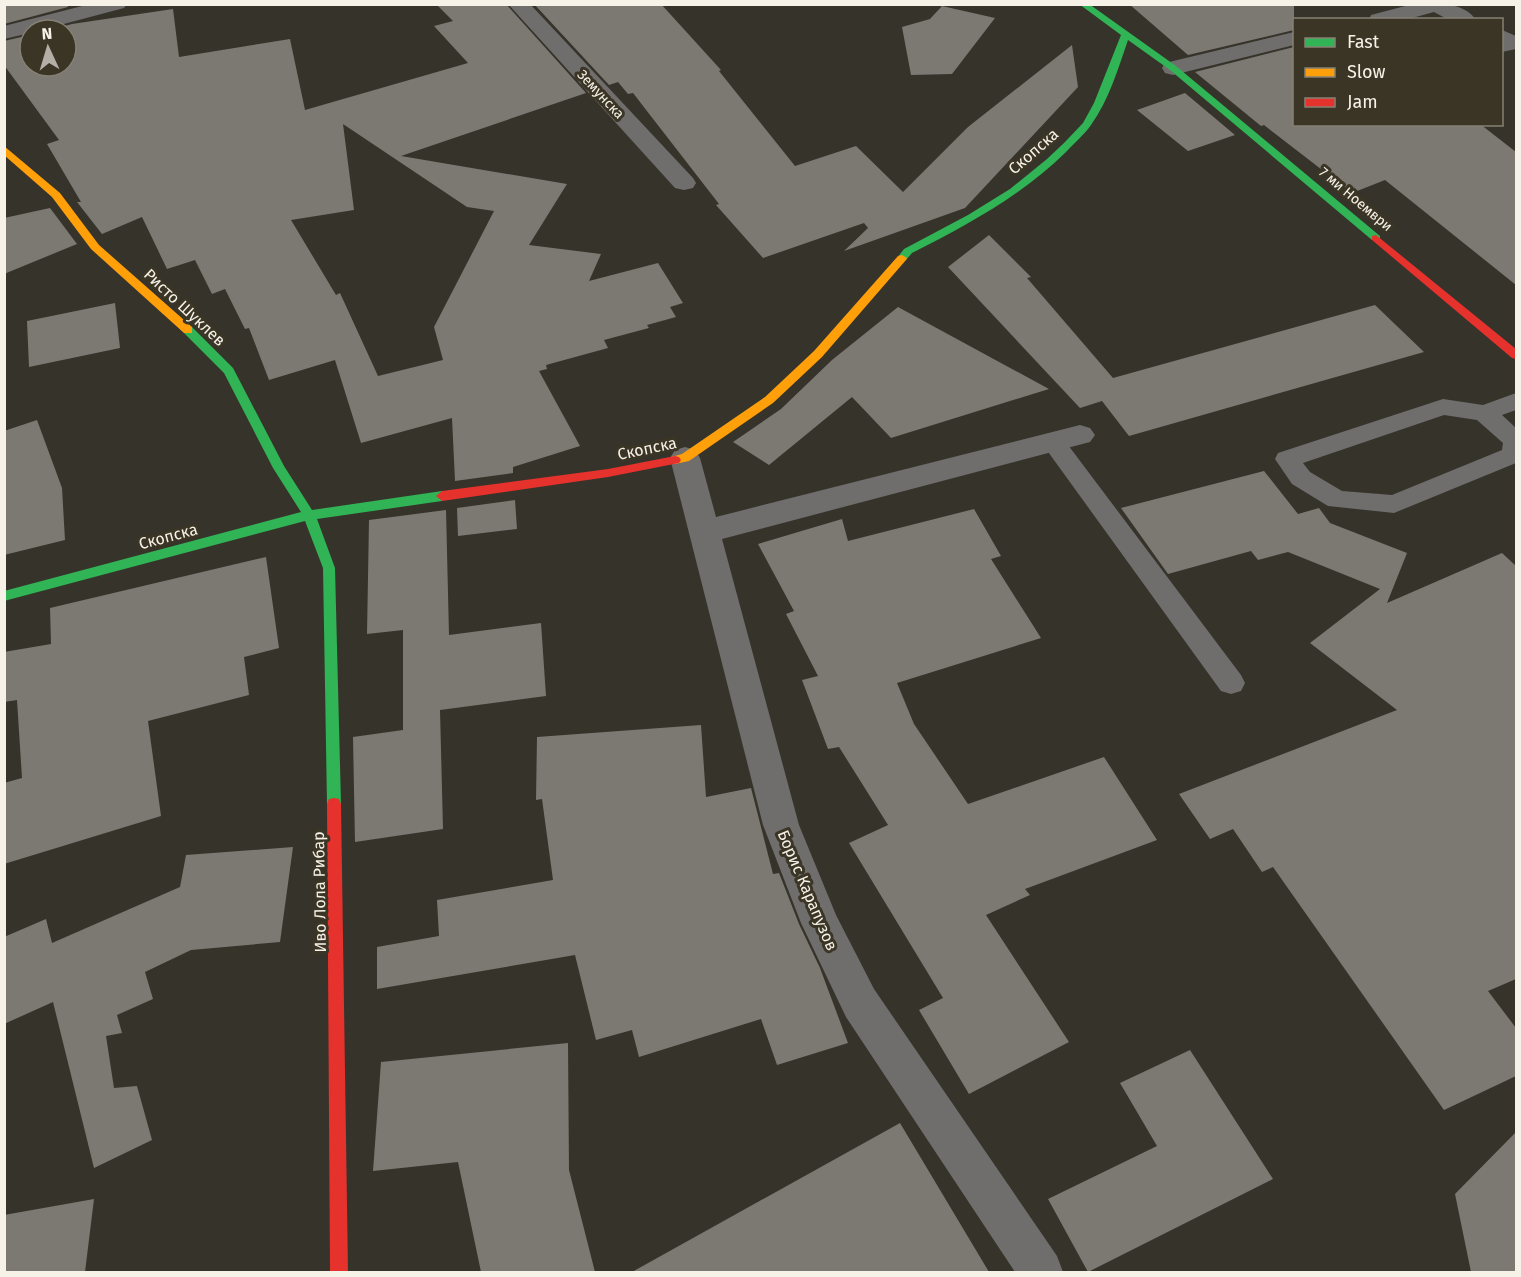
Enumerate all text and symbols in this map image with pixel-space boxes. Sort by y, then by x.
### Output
north arrow [18,18,78,78]
legend [1293,18,1503,126]
text: N [41,24,53,43]
text: Fast [1347,31,1380,53]
text: Slow [1347,61,1386,83]
street label: Земунска [574,66,628,122]
text: Jam [1347,91,1378,113]
street label: Скопска [1004,124,1062,178]
street label: 7 ми Ноември [1315,164,1396,235]
street label: Ристо Шуклев [140,265,229,350]
street label: Скопска [616,433,678,464]
street label: Скопска [137,520,200,553]
street label: Борис Карапузов [774,827,842,953]
street label: Иво Лола Рибар [309,831,330,953]

